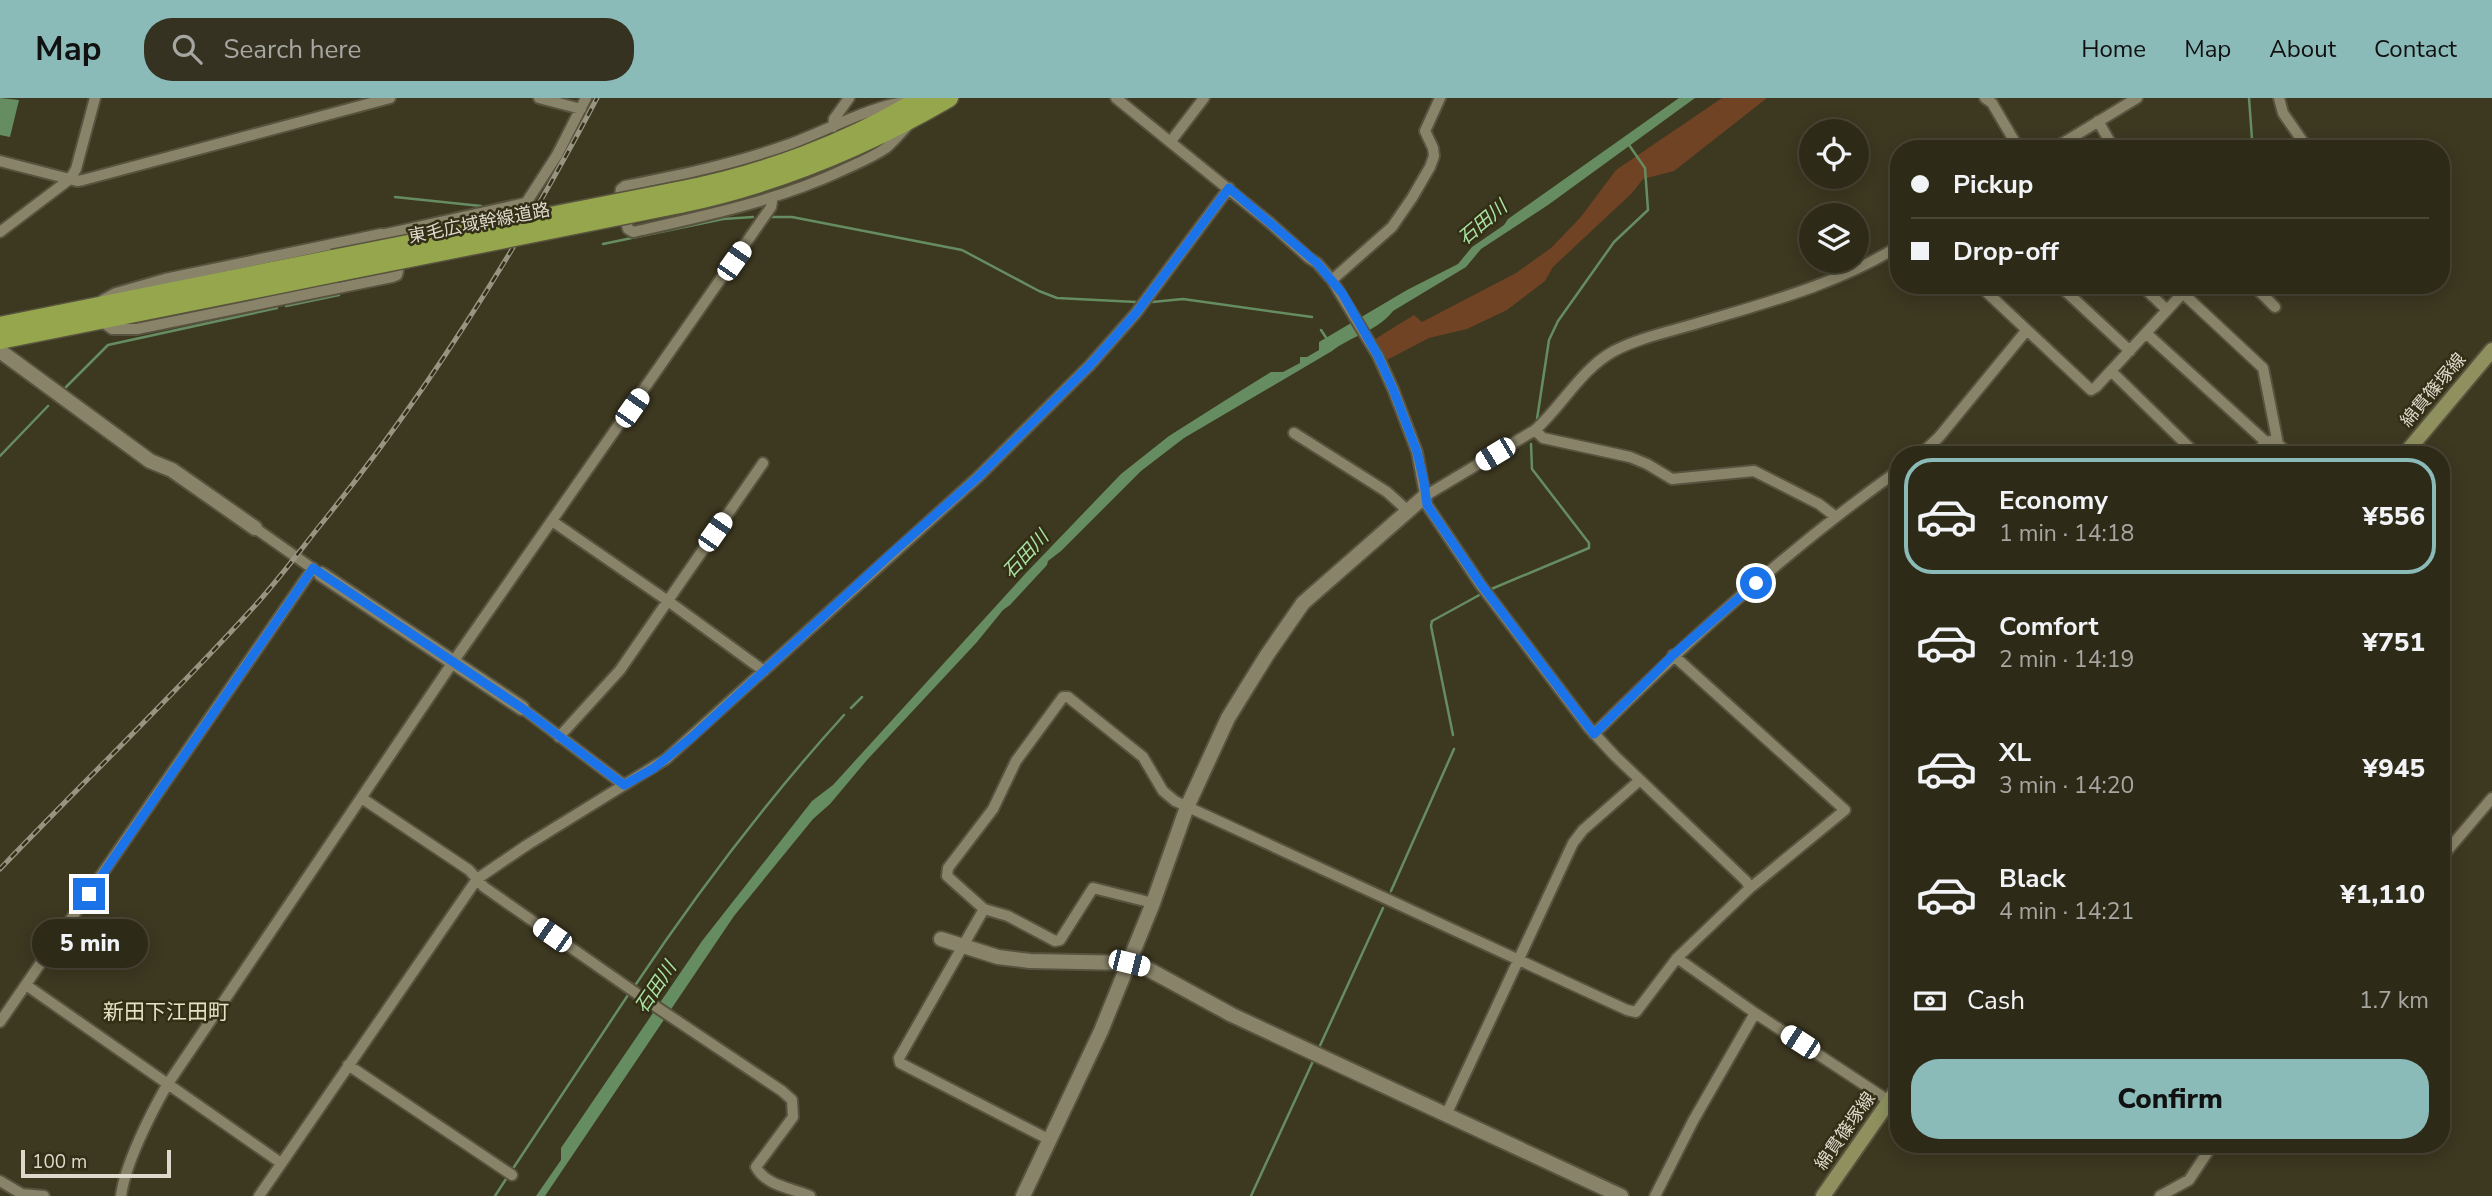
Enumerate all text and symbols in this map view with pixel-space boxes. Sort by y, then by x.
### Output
search box [144,18,634,81]
text: Map [35,27,102,72]
icon: search [168,30,206,68]
text: Search here [224,32,361,67]
text: Home [2081,33,2146,65]
text: Map [2184,33,2231,65]
text: About [2269,33,2336,65]
text: Contact [2374,33,2457,65]
map controls [1799,119,1869,273]
button: locate [1799,119,1869,189]
text: Pickup [1953,167,2033,202]
water label: 石田川 [1452,193,1514,251]
street label: 東毛広域幹線道路 [406,197,552,249]
button: layers [1799,203,1869,273]
text: Drop-off [1953,234,2059,269]
car [714,238,755,284]
street label: 綿貫篠塚線 [2395,348,2471,432]
car [612,385,653,431]
car [1472,434,1519,474]
text: Economy [1999,483,2108,518]
icon: car [1915,485,1978,548]
text: ¥556 [2363,499,2425,534]
car [695,509,736,555]
text: 1 min · 14:18 [1999,518,2134,549]
water label: 石田川 [997,524,1056,584]
route start [1740,567,1772,599]
text: Comfort [1999,609,2099,644]
icon: car [1915,611,1978,674]
text: ¥751 [2363,625,2425,660]
text: 2 min · 14:19 [1999,644,2134,675]
text: XL [1999,735,2031,770]
icon: car [1915,737,1978,800]
text: ¥945 [2363,751,2425,786]
text: 3 min · 14:20 [1999,770,2134,801]
text: Black [1999,861,2066,896]
icon: car [1915,863,1978,926]
text: ¥1,110 [2340,877,2425,912]
route end [73,878,105,910]
text: 4 min · 14:21 [1999,896,2134,927]
car [529,914,576,956]
callout: 5 min [31,918,147,968]
text: 5 min [60,928,120,959]
car [1107,948,1152,978]
water label: 石田川 [629,955,684,1018]
icon: cash [1911,982,1949,1020]
text: Cash [1967,983,2025,1018]
text: 1.7 km [2359,985,2429,1016]
district label: 新田下江田町 [103,998,229,1026]
car [1777,1022,1824,1062]
button: Confirm [1911,1059,2429,1139]
street label: 綿貫篠塚線 [1809,1087,1881,1175]
scale bar [21,1147,172,1179]
text: 100 m [32,1149,87,1175]

